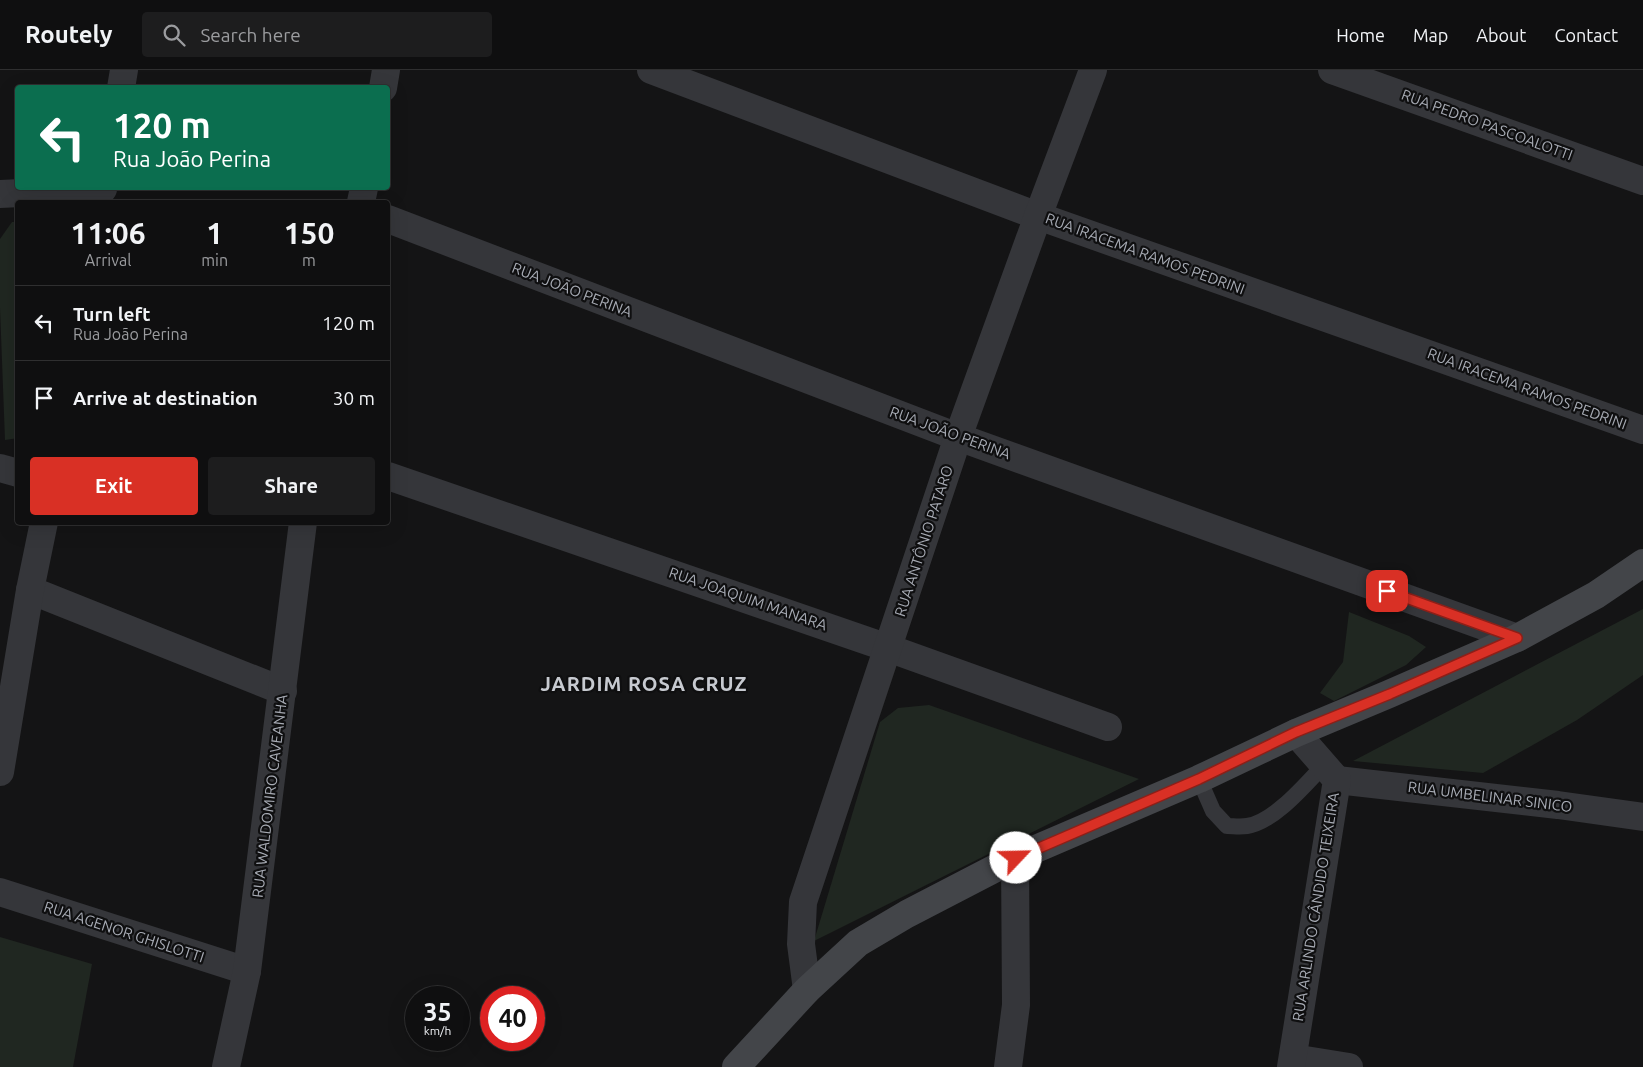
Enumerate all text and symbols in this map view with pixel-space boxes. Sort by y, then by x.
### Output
search box [142,12,492,57]
text: Routely [25,21,112,48]
icon: search [160,21,188,49]
text: Search here [200,24,301,46]
text: Home [1336,25,1385,45]
text: Map [1413,25,1448,45]
text: About [1476,25,1526,45]
text: Contact [1554,25,1618,45]
street label: RUA PEDRO PASCOALOTTI [1399,86,1575,163]
icon: left [30,105,95,170]
text: 120 m [113,105,211,145]
text: Rua João Perina [113,146,271,171]
street label: RUA IRACEMA RAMOS PEDRINI [1043,209,1247,298]
text: 11:06 [71,216,146,250]
text: 1 [206,216,223,250]
text: 150 [284,216,334,250]
text: Arrival [85,251,131,269]
text: min [201,251,228,269]
text: m [302,251,316,269]
street label: RUA JOÃO PERINA [510,259,635,320]
text: Turn left [73,303,151,325]
icon: left [30,309,58,337]
text: 120 m [322,312,375,334]
text: Rua João Perina [73,325,188,343]
street label: RUA IRACEMA RAMOS PEDRINI [1425,344,1629,433]
icon: arrive [30,384,58,412]
text: Arrive at destination [73,387,258,409]
text: 30 m [333,387,375,409]
street label: RUA JOÃO PERINA [887,403,1013,462]
button: Exit [30,457,198,515]
button: Share [208,457,375,515]
street label: RUA ANTÔNIO PATARO [891,463,956,619]
street label: RUA JOAQUIM MANARA [667,563,830,634]
pin [1366,570,1408,612]
icon: arrive [1373,577,1401,605]
district label: JARDIM ROSA CRUZ [541,672,747,695]
street label: RUA WALDOMIRO CAVEANHA [249,693,290,899]
street label: RUA UMBELINAR SINICO [1407,778,1573,815]
street label: RUA ARLINDO CÂNDIDO TEIXEIRA [1289,791,1342,1023]
position arrow [989,831,1041,883]
street label: RUA AGENOR GHISLOTTI [42,898,206,965]
speed limit sign: 40 [480,986,545,1051]
text: 35 [423,998,452,1026]
text: km/h [424,1024,451,1037]

